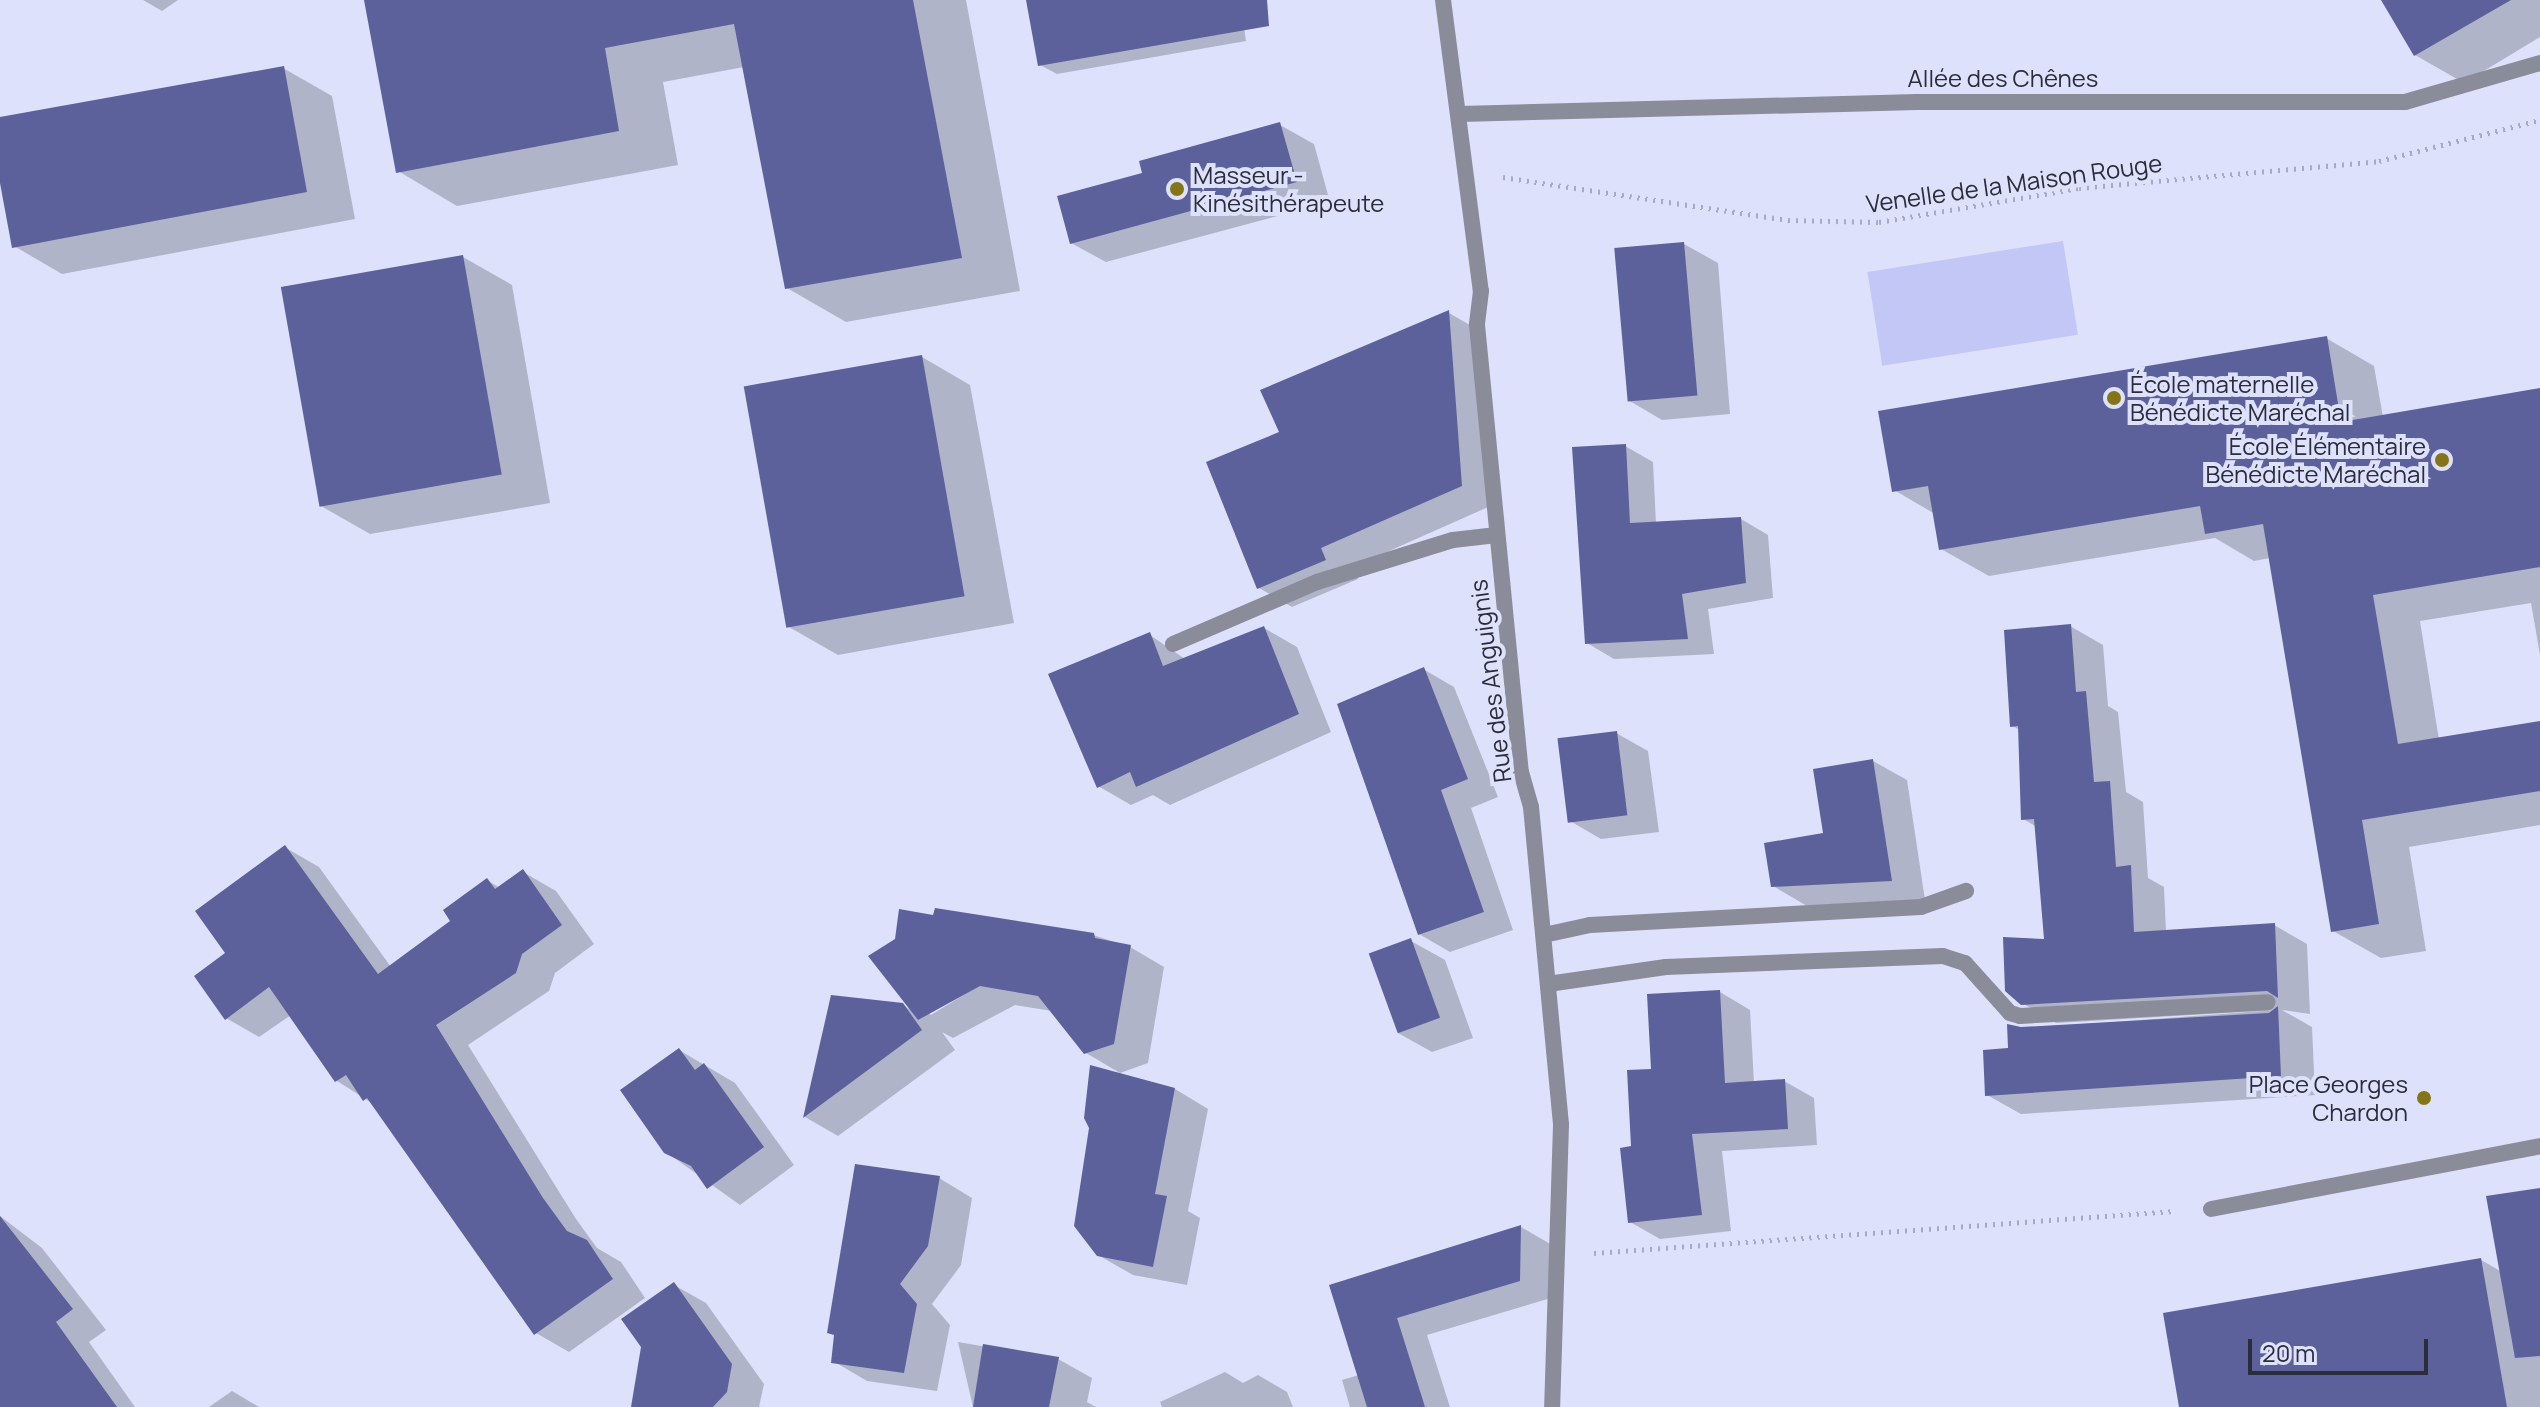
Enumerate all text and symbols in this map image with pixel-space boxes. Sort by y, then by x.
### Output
street label: Allée des Chênes [1908,64,2098,92]
street label: Venelle de la Maison Rouge [1864,148,2164,218]
place label: Masseur - Kinésithérapeute [1193,161,1384,217]
marker: Masseur - Kinésithérapeute [1168,180,1186,198]
place label: École maternelle Bénédicte Maréchal [2130,370,2350,426]
marker: École maternelle Bénédicte Maréchal [2105,389,2123,407]
place label: École Élémentaire Bénédicte Maréchal [2206,432,2426,488]
marker: École Élémentaire Bénédicte Maréchal [2433,451,2451,469]
street label: Rue des Anguignis [1463,578,1517,784]
place label: Place Georges Chardon [2249,1070,2408,1126]
marker: Place Georges Chardon [2415,1089,2433,1107]
scale bar [2252,1323,2432,1373]
text: 20 m [2262,1336,2315,1369]

